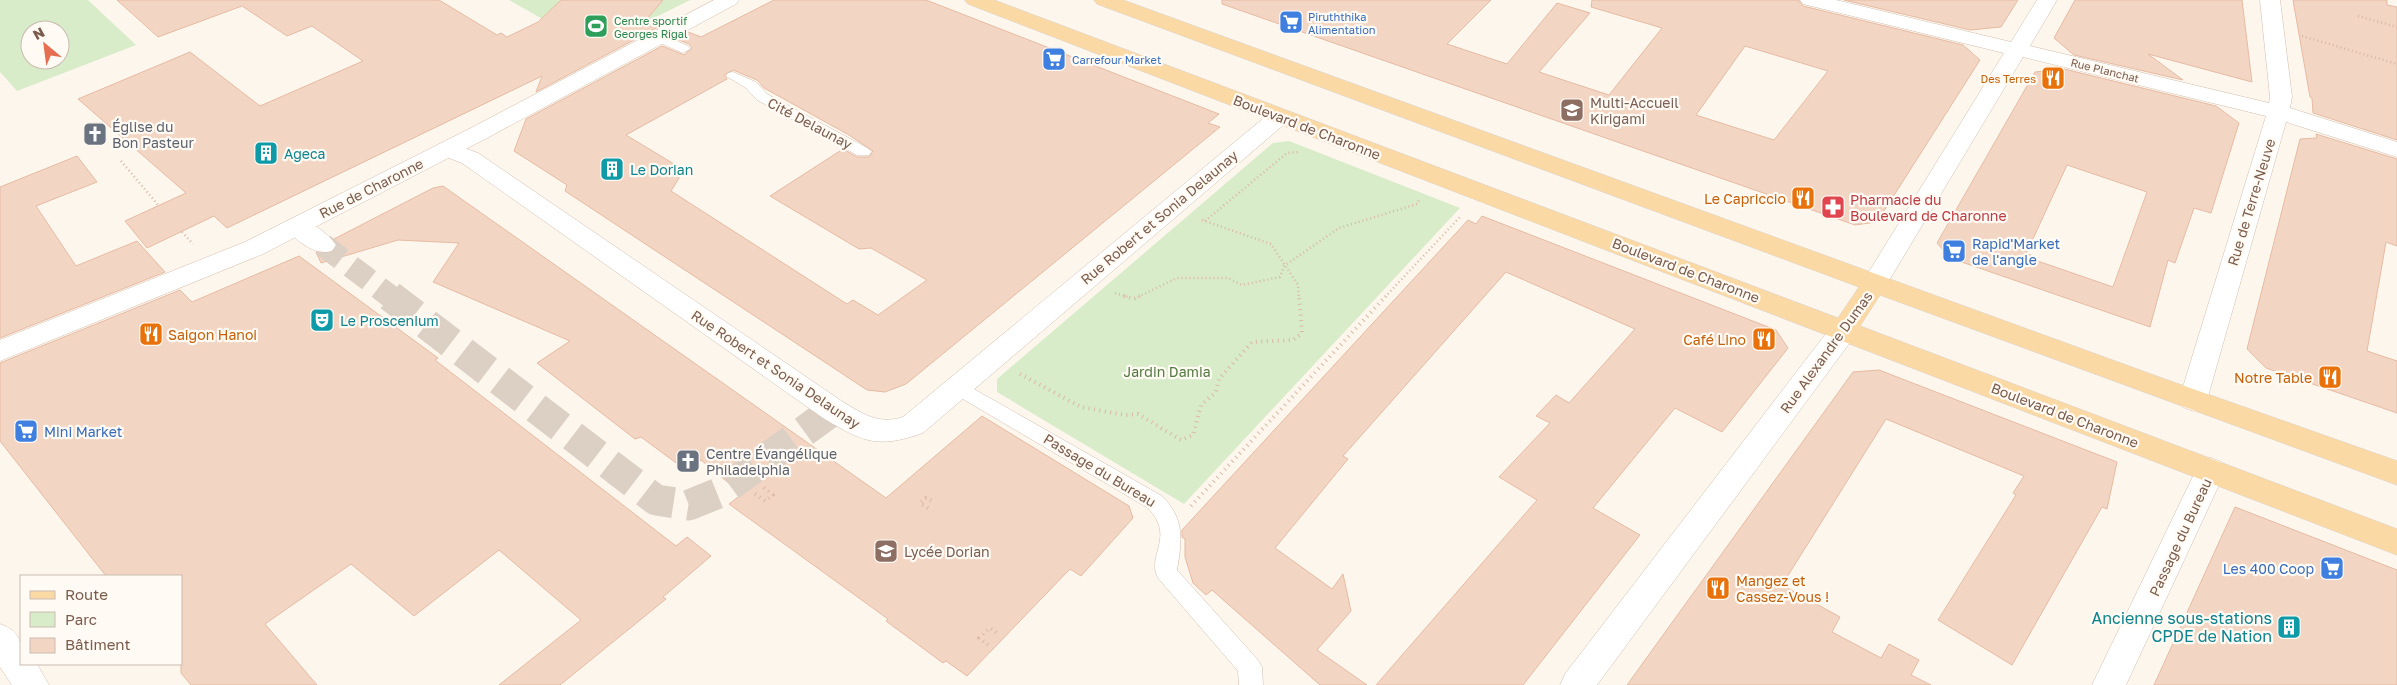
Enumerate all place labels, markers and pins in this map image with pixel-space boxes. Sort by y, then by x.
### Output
supermarket icon: Piruththika Alimentation [1278,9,1304,35]
place label: Piruththika Alimentation [1308,10,1376,36]
sports icon: Centre sportif Georges Rigal [583,13,609,39]
place label: Centre sportif Georges Rigal [614,14,688,40]
supermarket icon: Carrefour Market [1041,46,1067,72]
place label: Carrefour Market [1072,53,1161,66]
restaurant icon: Des Terres [2040,65,2066,91]
place label: Des Terres [1980,72,2036,85]
place label: Multi-Accueil Kirigami [1590,94,1679,127]
school or university icon: Multi-Accueil Kirigami [1559,97,1585,123]
place label: Église du Bon Pasteur [112,118,194,151]
church icon: Église du Bon Pasteur [82,121,108,147]
building icon: Ageca [253,140,279,166]
place label: Ageca [284,145,326,162]
building icon: Le Dorian [599,156,625,182]
place label: Le Dorian [630,161,693,178]
restaurant icon: Le Capriccio [1790,185,1816,211]
place label: Le Capriccio [1704,190,1786,207]
place label: Pharmacie du Boulevard de Charonne [1850,191,2007,224]
pharmacy icon: Pharmacie du Boulevard de Charonne [1820,194,1846,220]
place label: Rapid'Market de l'angle [1972,235,2060,268]
supermarket icon: Rapid'Market de l'angle [1941,238,1967,264]
theatre icon: Le Proscenium [309,307,335,333]
place label: Le Proscenium [340,312,439,329]
restaurant icon: Saigon Hanoi [138,321,164,347]
place label: Saigon Hanoi [168,326,257,343]
restaurant icon: Café Lino [1751,326,1777,352]
place label: Café Lino [1683,331,1746,348]
restaurant icon: Notre Table [2317,364,2343,390]
place label: Notre Table [2234,369,2312,386]
supermarket icon: Mini Market [13,418,39,444]
place label: Mini Market [44,423,122,440]
place label: Centre Évangélique Philadelphia [706,445,837,478]
church icon: Centre Évangélique Philadelphia [675,448,701,474]
school or university icon: Lycée Dorian [873,538,899,564]
place label: Lycée Dorian [904,543,990,560]
supermarket icon: Les 400 Coop [2319,555,2345,581]
place label: Les 400 Coop [2223,560,2314,577]
place label: Mangez et Cassez-Vous ! [1736,572,1829,605]
restaurant icon: Mangez et Cassez-Vous ! [1705,575,1731,601]
place label: Ancienne sous-stations CPDE de Nation [2092,608,2272,646]
building icon: Ancienne sous-stations CPDE de Nation [2276,614,2302,640]

